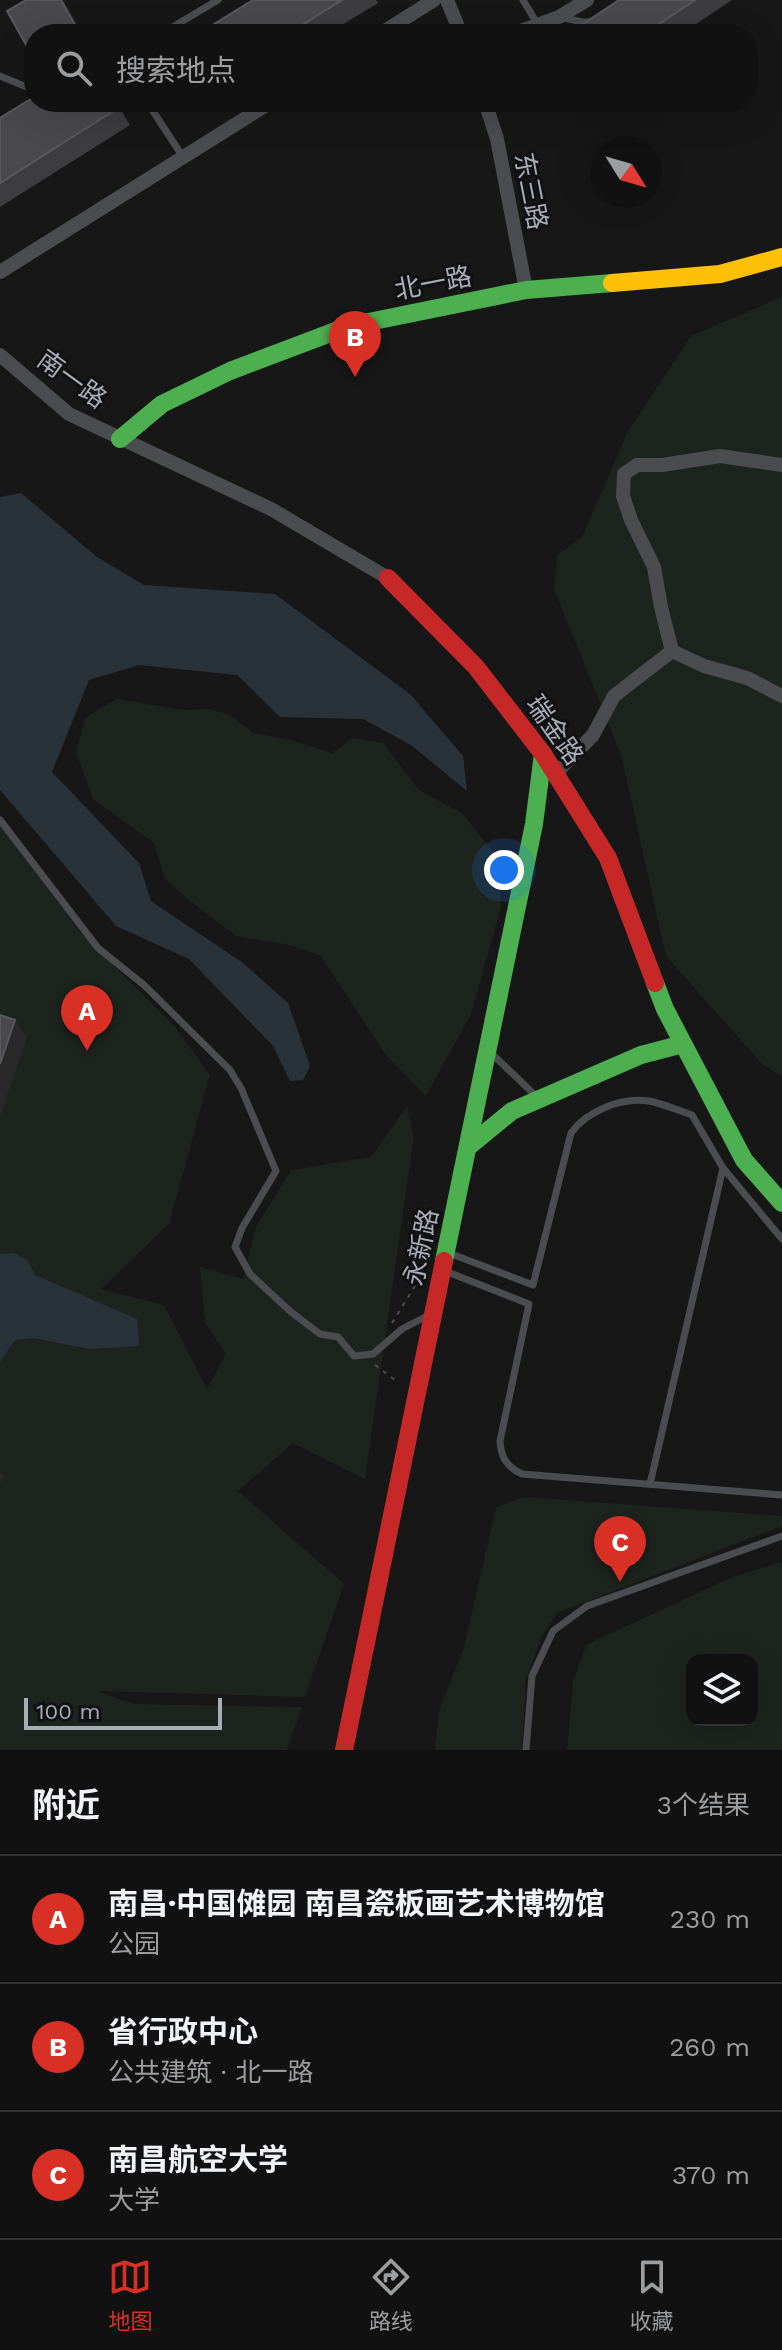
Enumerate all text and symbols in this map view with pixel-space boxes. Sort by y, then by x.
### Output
search box [24,24,758,112]
icon: search [52,46,96,90]
text: 搜索地点 [116,53,236,88]
north arrow [590,136,662,208]
street label: 东三路 [509,150,553,232]
street label: 北一路 [392,261,474,305]
pin: B [329,311,381,377]
street label: 南一路 [32,344,112,414]
street label: 瑞金路 [520,689,590,771]
your location [484,850,524,890]
pin: A [61,985,113,1051]
street label: 永新路 [398,1206,444,1288]
pin: C [594,1516,646,1582]
map controls [686,1654,758,1726]
button: layers [686,1654,758,1726]
scale bar [24,1694,222,1730]
text: 100 m [36,1699,100,1724]
text: 附近 [32,1785,100,1825]
text: 3个结果 [657,1790,750,1820]
text: 南昌·中国傩园 南昌瓷板画艺术博物馆 [108,1886,605,1921]
text: A [49,1904,67,1934]
text: 230 m [670,1904,750,1934]
text: 公园 [108,1929,160,1959]
text: 省行政中心 [108,2014,258,2049]
text: B [49,2032,67,2062]
text: 260 m [669,2032,750,2062]
text: 公共建筑 · 北一路 [108,2057,314,2087]
text: 南昌航空大学 [108,2142,288,2177]
text: C [49,2160,67,2190]
text: 370 m [672,2160,750,2190]
text: 大学 [108,2185,160,2215]
tab: 地图 [108,2255,152,2335]
tab: 路线 [369,2255,413,2335]
tab: 收藏 [630,2255,674,2335]

